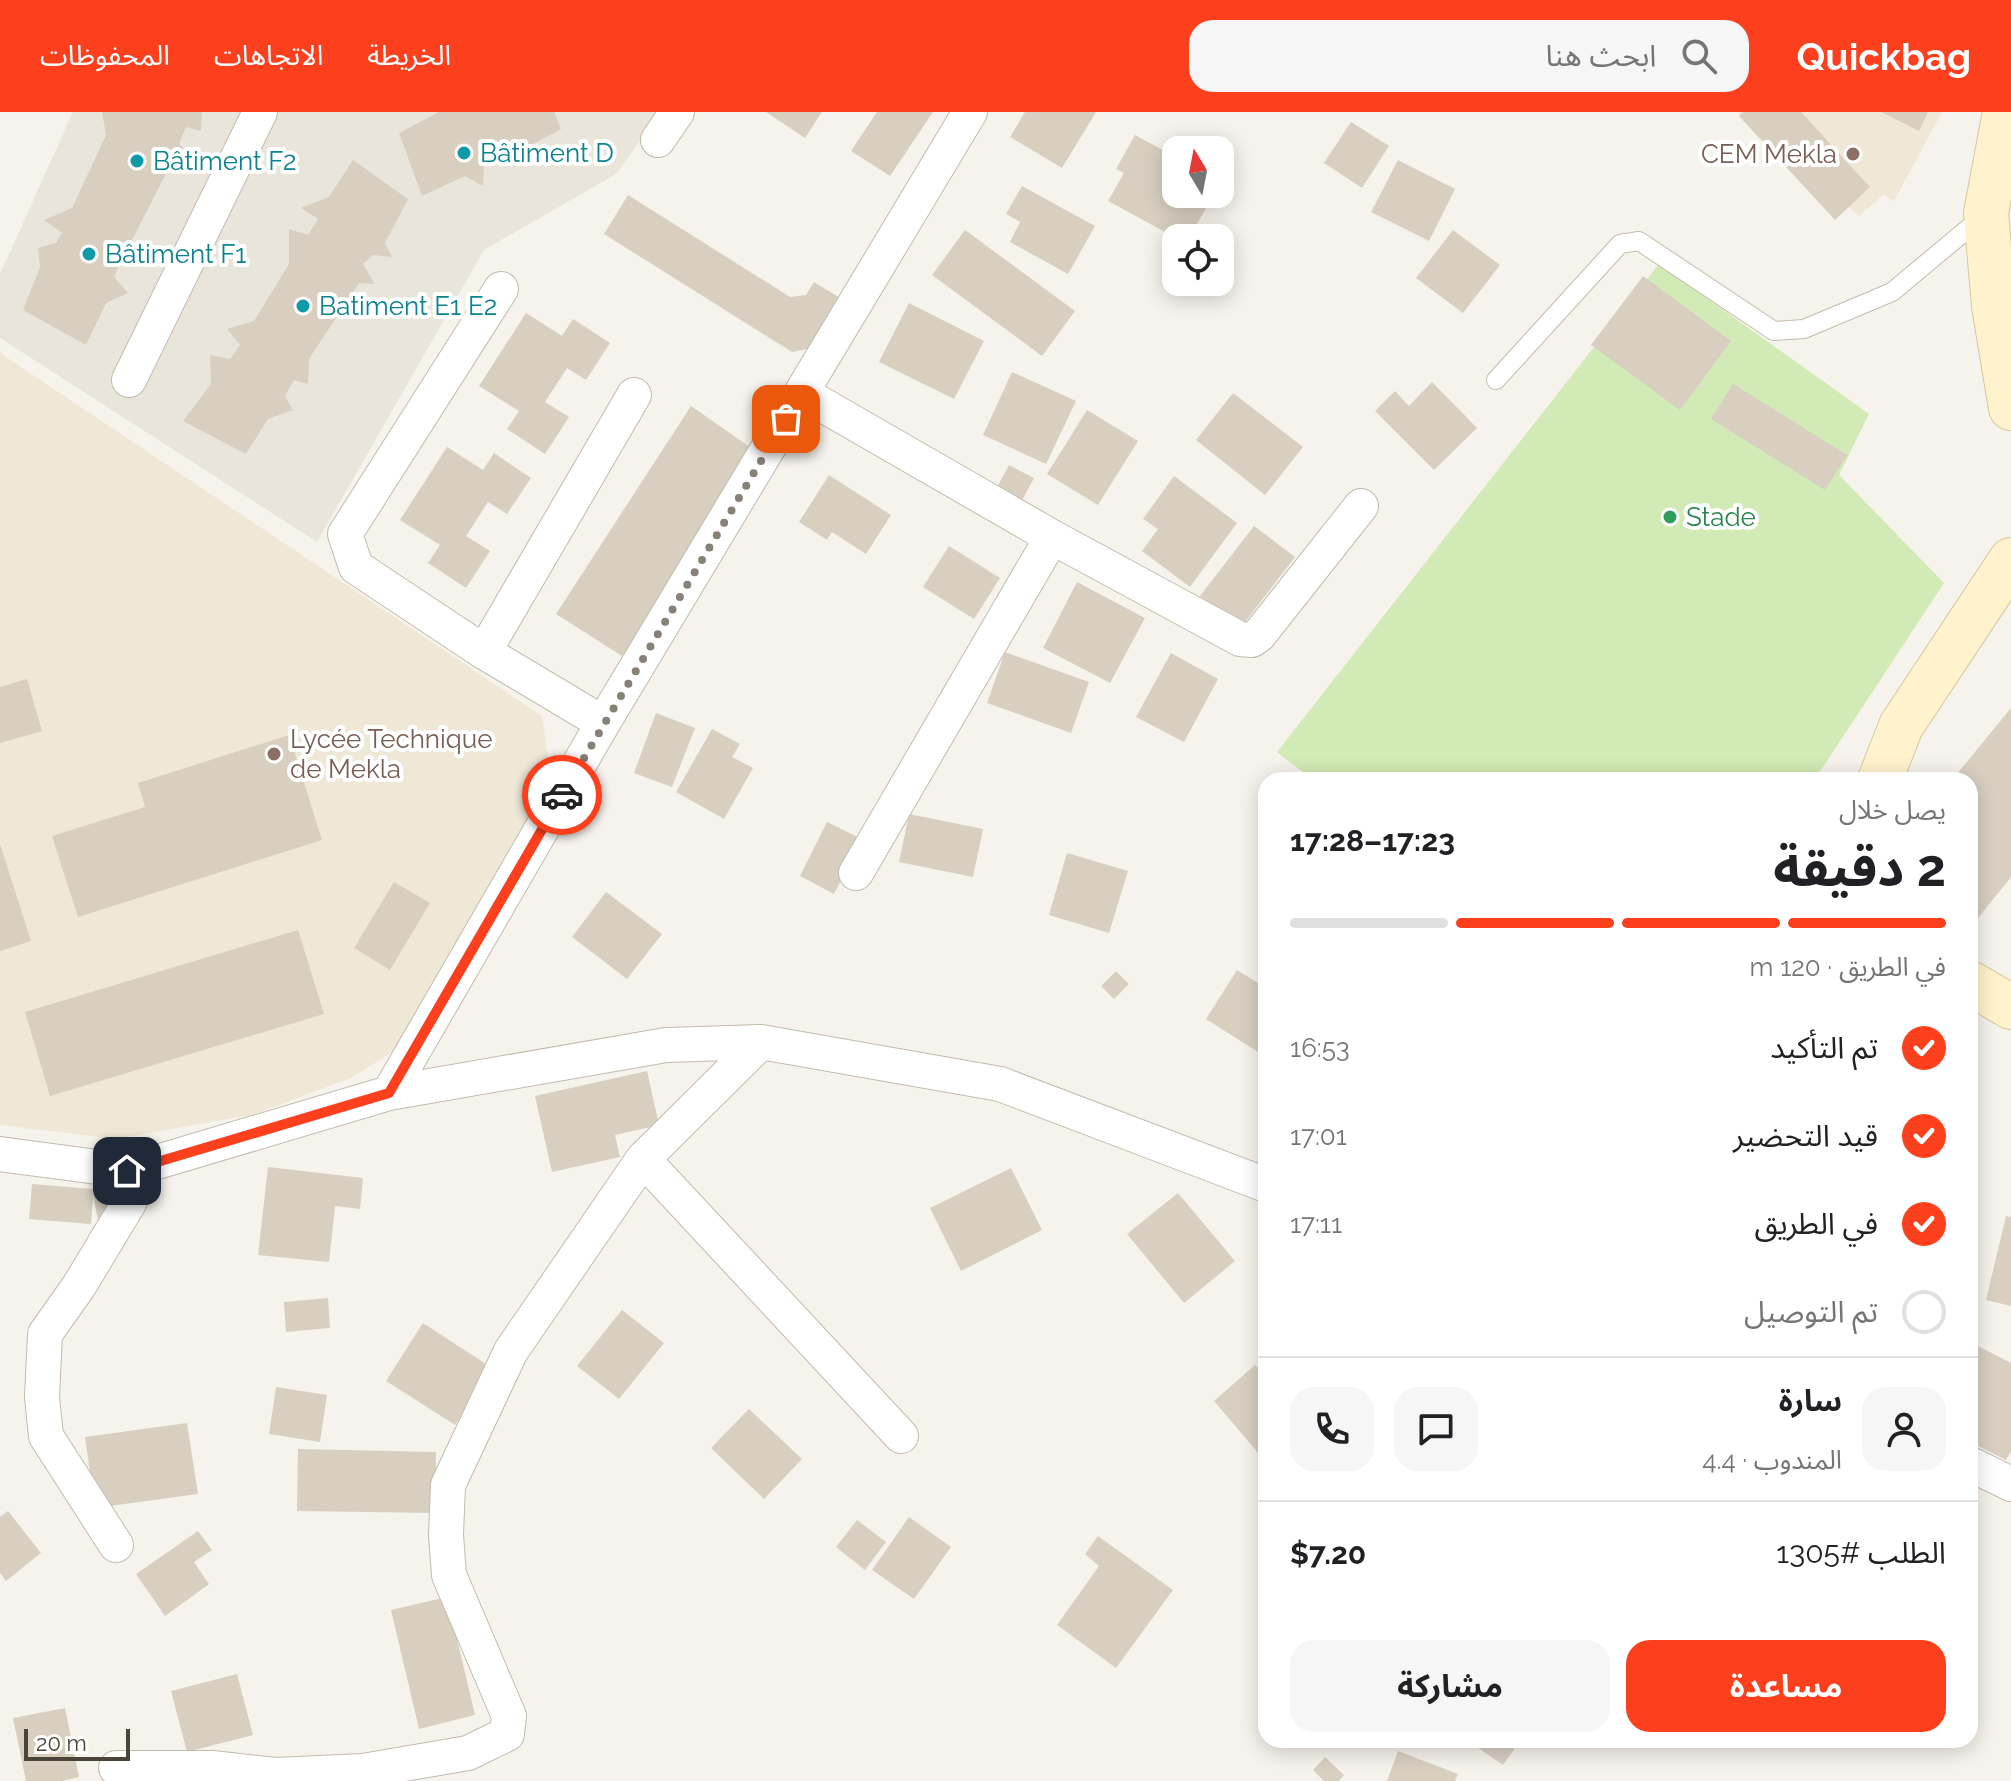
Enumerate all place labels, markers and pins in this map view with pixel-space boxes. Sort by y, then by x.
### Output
place label: Bâtiment D [480,138,614,168]
place label: CEM Mekla [1701,139,1837,169]
marker: Bâtiment D [455,144,473,162]
marker: CEM Mekla [1844,145,1862,163]
place label: Bâtiment F2 [153,146,297,176]
marker: Bâtiment F2 [128,152,146,170]
place label: Bâtiment F1 [105,239,246,269]
marker: Bâtiment F1 [80,245,98,263]
place label: Batiment E1 E2 [319,291,497,321]
marker: Batiment E1 E2 [294,297,312,315]
pin [752,385,820,453]
place label: Stade [1686,502,1756,532]
marker: Stade [1661,508,1679,526]
place label: Lycée Technique de Mekla [290,724,492,784]
marker: Lycée Technique de Mekla [265,745,283,763]
pin [93,1137,161,1205]

